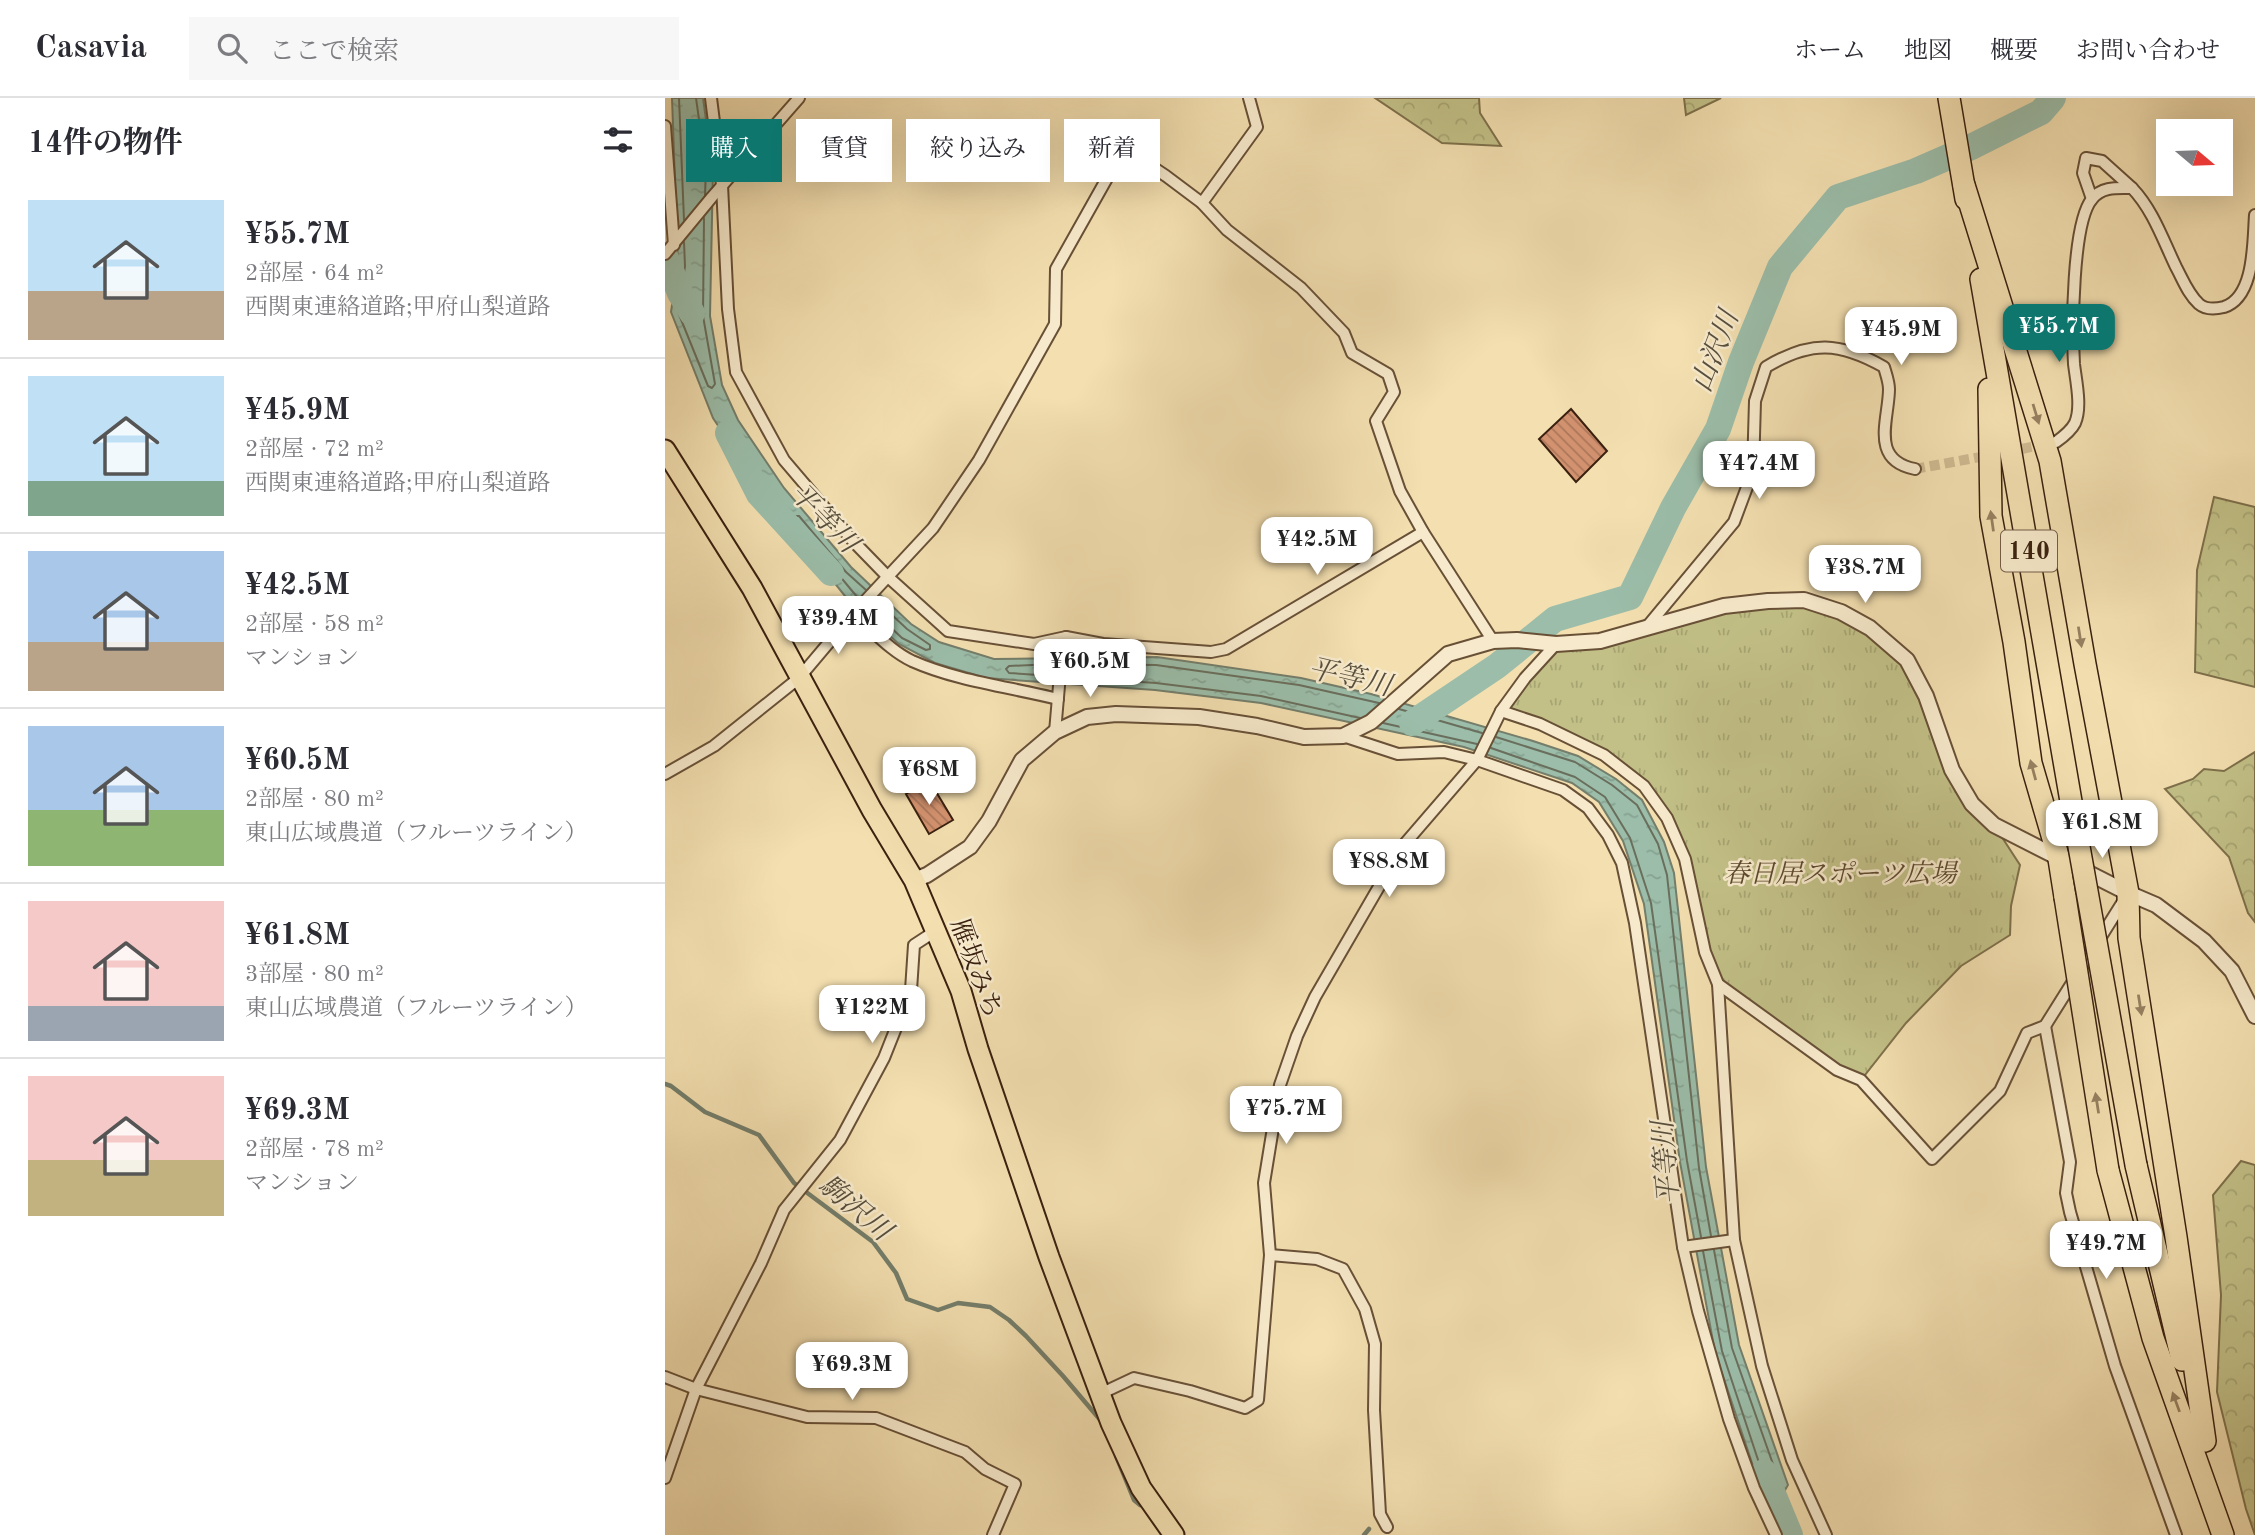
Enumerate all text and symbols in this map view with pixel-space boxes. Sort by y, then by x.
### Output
search box [189,17,679,80]
icon: search [213,29,251,67]
text: Casavia [35,32,147,65]
text: ここで検索 [269,39,399,65]
text: ホーム [1794,40,1866,64]
text: 地図 [1904,40,1952,64]
text: 概要 [1990,40,2038,64]
text: お問い合わせ [2076,40,2220,64]
chip: 購入 [686,119,782,182]
chip: 賃貸 [796,119,892,182]
chip: 絞り込み [906,119,1050,182]
chip: 新着 [1064,119,1160,182]
north arrow [2156,119,2233,196]
map controls [2156,119,2233,196]
icon: filters [599,121,637,159]
text: 14件の物件 [28,129,183,159]
text: ¥55.7M [245,220,350,250]
icon: home [84,228,168,312]
text: 2部屋 · 64 m² [245,262,384,285]
text: 西関東連絡道路;甲府山梨道路 [245,296,550,319]
water label: 山沢川 [1686,304,1746,396]
pin: ¥55.7M [2002,304,2116,364]
pin: ¥45.9M [1844,308,1958,367]
text: ¥55.7M [2019,315,2099,338]
text: ¥45.9M [1861,318,1941,341]
text: ¥45.9M [245,396,350,426]
icon: home [84,404,168,488]
one-way arrow [2031,404,2041,425]
text: 2部屋 · 72 m² [245,438,384,461]
pin: ¥47.4M [1702,442,1816,501]
text: ¥47.4M [1719,452,1799,475]
text: 西関東連絡道路;甲府山梨道路 [245,472,550,495]
water label: 平等川 [784,477,866,561]
one-way arrow [1987,510,1998,532]
pin: ¥42.5M [1260,518,1374,577]
text: ¥42.5M [1277,528,1357,551]
road number: 140 [2001,530,2057,572]
pin: ¥38.7M [1808,546,1922,605]
text: ¥38.7M [1825,556,1905,579]
text: ¥42.5M [245,571,350,601]
icon: home [84,579,168,663]
pin: ¥39.4M [781,596,895,656]
text: ¥39.4M [798,607,878,630]
text: 2部屋 · 58 m² [245,613,384,636]
one-way arrow [2075,626,2086,648]
pin: ¥60.5M [1033,640,1147,699]
text: マンション [245,647,359,670]
text: ¥60.5M [1050,650,1130,673]
water label: 平等川 [1305,653,1397,703]
text: ¥60.5M [245,746,350,776]
pin: ¥68M [888,748,970,807]
icon: home [84,754,168,838]
text: ¥68M [899,758,959,781]
one-way arrow [2027,759,2038,781]
text: 2部屋 · 80 m² [245,788,384,811]
pin: ¥61.8M [2045,800,2159,860]
text: ¥61.8M [2062,811,2142,834]
text: 東山広域農道（フルーツライン） [245,822,587,845]
pin: ¥88.8M [1332,840,1446,899]
text: ¥88.8M [1349,850,1429,873]
park label: 春日居スポーツ広場 [1724,860,1958,888]
street label: 雁坂みち [945,915,1007,1022]
text: ¥61.8M [245,921,350,951]
icon: home [84,929,168,1013]
text: 3部屋 · 80 m² [245,963,384,986]
pin: ¥122M [823,986,921,1045]
one-way arrow [2135,995,2146,1017]
text: ¥122M [835,996,909,1019]
text: 東山広域農道（フルーツライン） [245,997,587,1020]
pin: ¥75.7M [1229,1086,1343,1146]
one-way arrow [2091,1092,2102,1114]
text: ¥69.3M [245,1096,350,1126]
text: ¥75.7M [1246,1097,1326,1120]
icon: home [84,1104,168,1188]
water label: 平等川 [1647,1117,1686,1206]
text: 2部屋 · 78 m² [245,1138,384,1161]
water label: 駒沢川 [813,1169,899,1249]
text: マンション [245,1172,359,1195]
pin: ¥49.7M [2049,1222,2163,1281]
text: ¥49.7M [2066,1232,2146,1255]
pin: ¥69.3M [795,1342,909,1402]
text: ¥69.3M [812,1353,892,1376]
one-way arrow [2170,1391,2181,1412]

